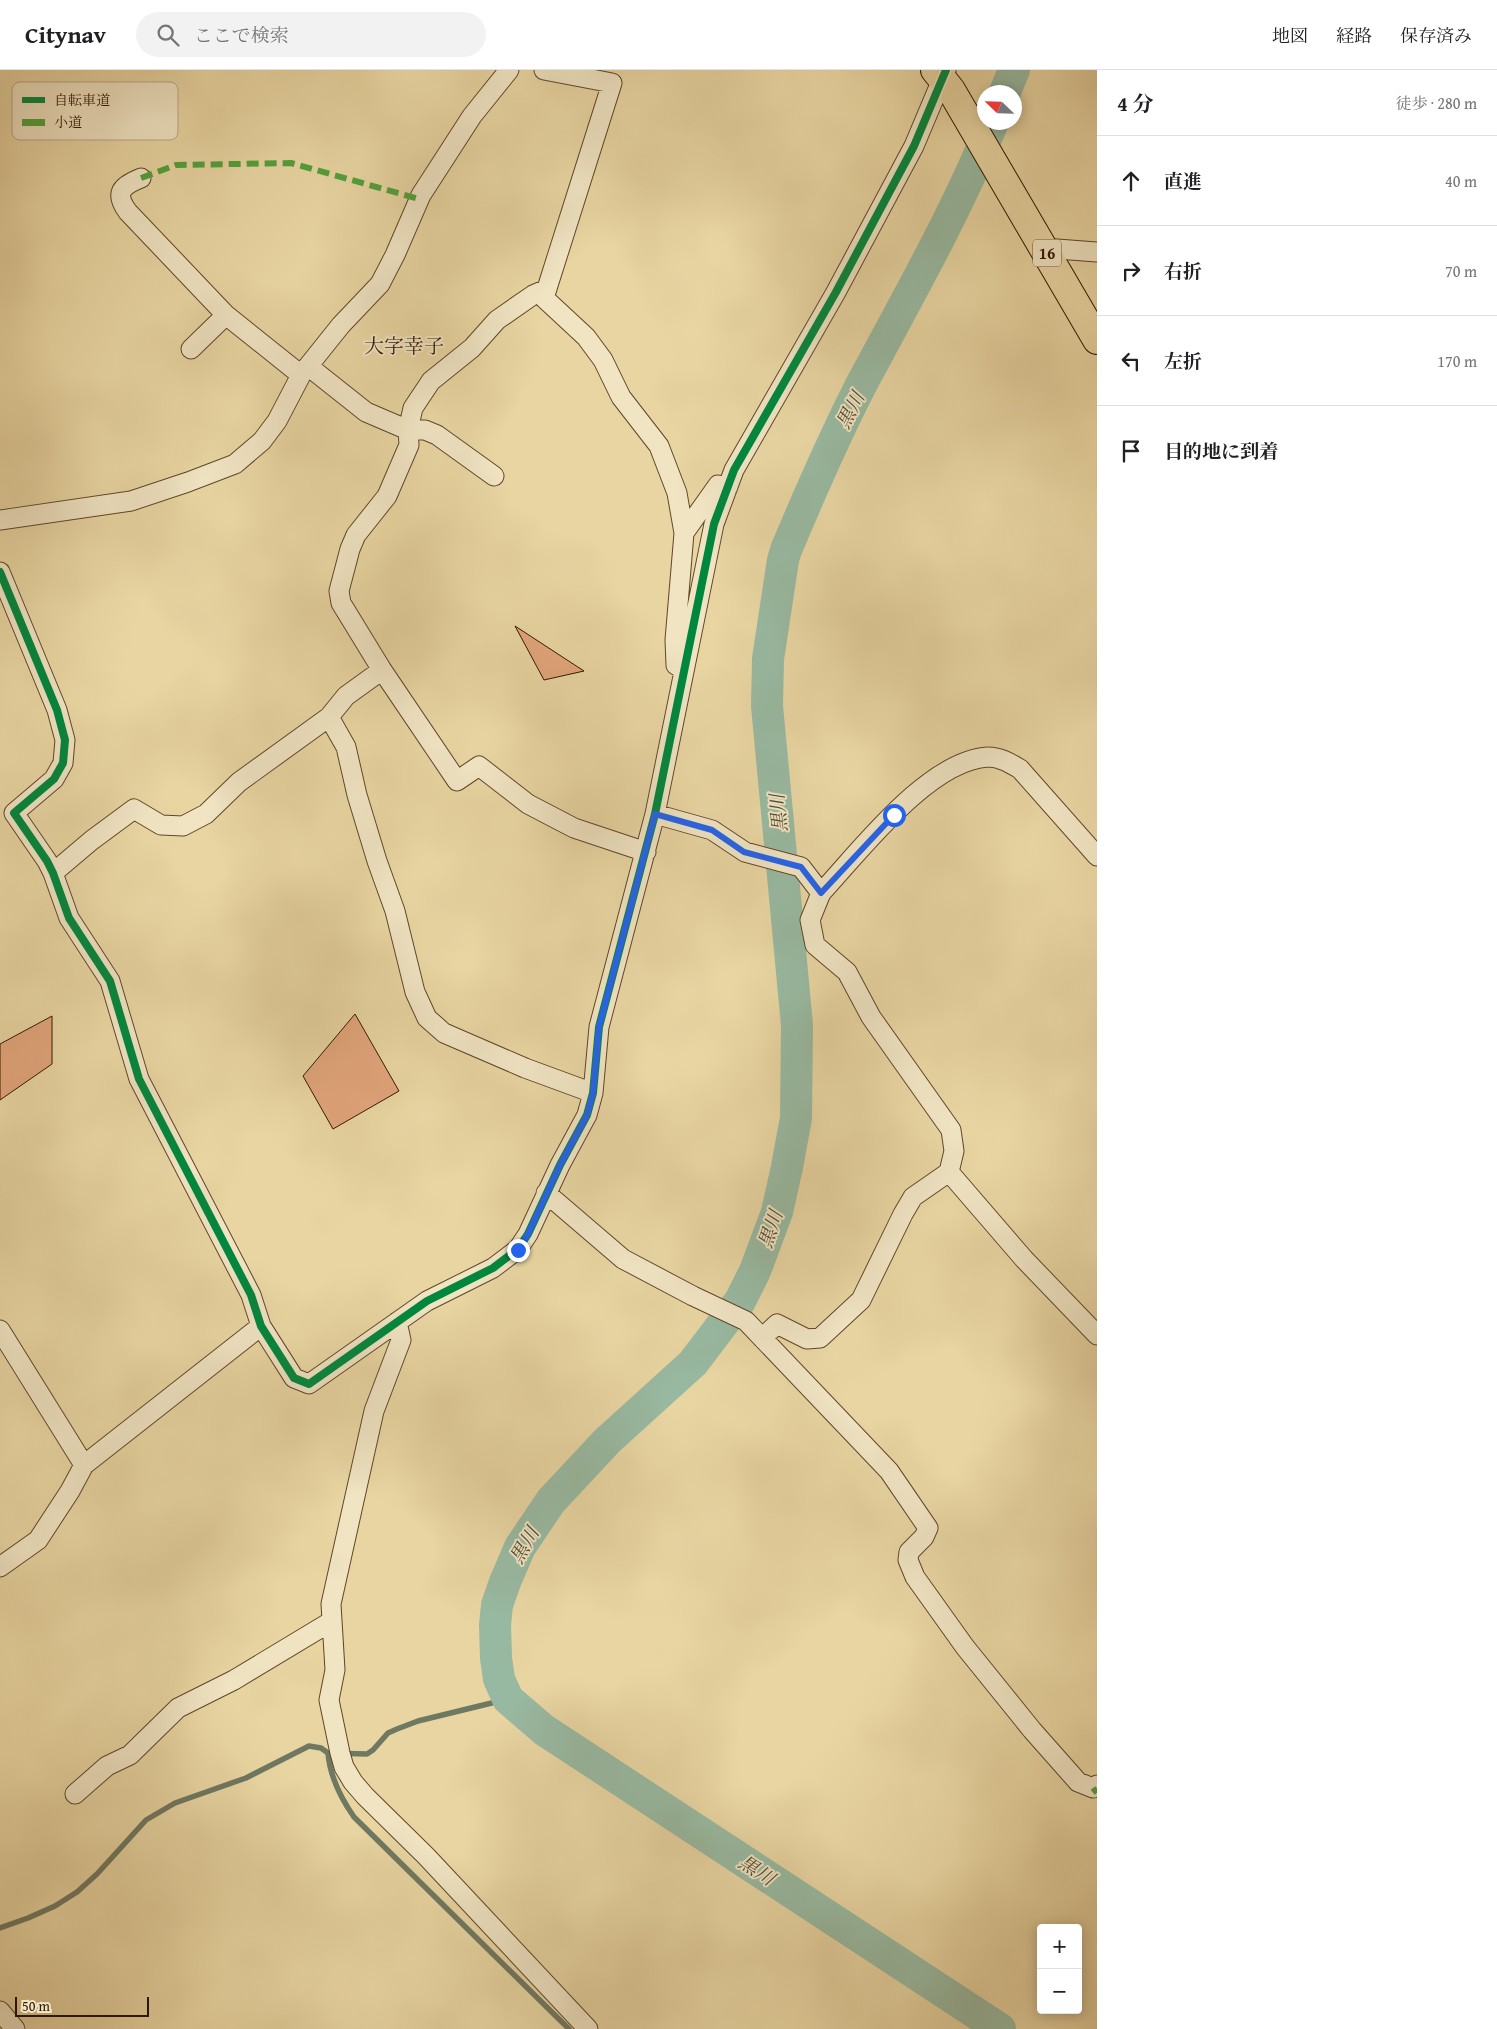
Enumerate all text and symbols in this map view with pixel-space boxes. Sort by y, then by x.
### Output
search box [136,12,486,57]
text: Citynav [25,17,106,52]
icon: search [154,21,182,49]
text: ここで検索 [194,21,289,49]
text: 地図 [1272,22,1308,49]
text: 経路 [1336,22,1372,49]
text: 保存済み [1400,22,1472,49]
legend [12,82,178,140]
north arrow [977,85,1022,130]
text: 4 分 [1117,88,1154,119]
text: 自転車道 [54,90,110,110]
text: 徒歩 · 280 m [1396,91,1477,115]
text: 小道 [54,112,82,132]
icon: ahead [1117,167,1145,195]
text: 直進 [1164,167,1202,195]
text: 40 m [1445,169,1477,193]
road number: 16 [1033,240,1061,267]
icon: right [1117,257,1145,285]
text: 右折 [1164,257,1202,285]
text: 70 m [1445,259,1477,283]
district label: 大字幸子 [364,331,444,360]
icon: left [1117,347,1145,375]
text: 左折 [1164,347,1202,375]
text: 170 m [1437,349,1477,373]
water label: 黒川 [829,385,872,433]
icon: arrive [1117,437,1145,465]
text: 目的地に到着 [1164,437,1278,465]
water label: 黒川 [762,791,794,833]
route start [883,804,906,827]
water label: 黒川 [751,1205,790,1252]
route end [507,1239,530,1262]
water label: 黒川 [502,1520,547,1568]
water label: 黒川 [733,1848,782,1893]
map controls [1037,1924,1082,2014]
button: + [1037,1924,1082,1969]
button: − [1037,1969,1082,2014]
scale bar [15,1994,149,2017]
text: 50 m [22,1996,50,2016]

